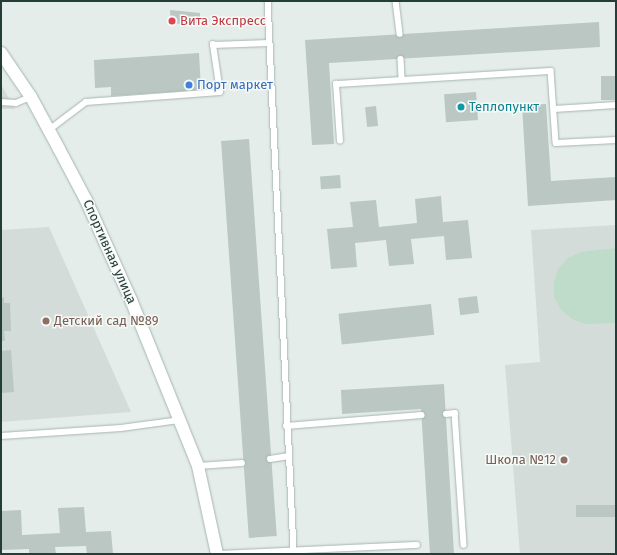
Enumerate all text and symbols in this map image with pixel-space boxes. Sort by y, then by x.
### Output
place label: Вита Экспресс [180,13,266,29]
marker: Вита Экспресс [167,16,177,26]
place label: Порт маркет [197,77,273,93]
marker: Порт маркет [184,80,194,90]
place label: Теплопункт [469,99,539,115]
marker: Теплопункт [456,102,466,112]
street label: Спортивная улица [79,198,139,306]
place label: Детский сад №89 [54,313,158,329]
marker: Детский сад №89 [41,316,51,326]
place label: Школа №12 [485,452,556,468]
marker: Школа №12 [559,455,569,465]

